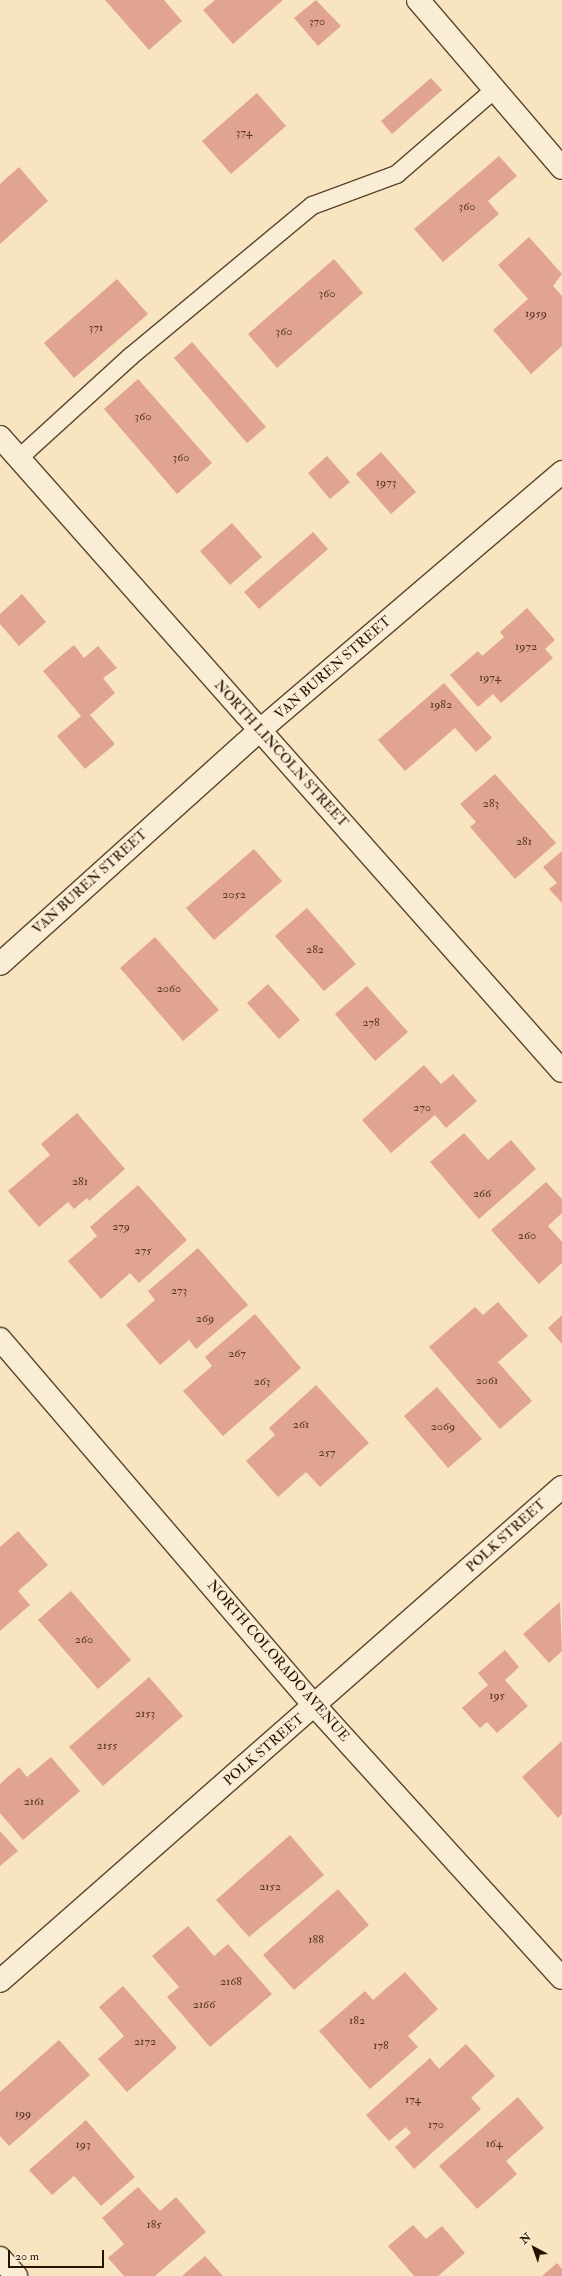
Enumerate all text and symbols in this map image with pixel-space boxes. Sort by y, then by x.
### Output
house number: 370 [309,15,325,29]
house number: 374 [236,126,252,140]
house number: 360 [459,200,475,214]
house number: 360 [319,287,335,301]
house number: 1959 [525,307,547,321]
house number: 371 [89,321,103,335]
house number: 360 [276,325,292,339]
house number: 360 [135,410,151,424]
house number: 360 [173,451,189,465]
house number: 1973 [376,476,396,490]
street label: VAN BUREN STREET [271,613,395,723]
house number: 1972 [515,640,537,654]
house number: 1974 [479,671,501,685]
street label: NORTH LINCOLN STREET [210,677,352,831]
house number: 1982 [430,698,452,712]
house number: 283 [483,797,499,811]
street label: VAN BUREN STREET [29,826,151,938]
house number: 281 [516,835,532,849]
house number: 2052 [222,888,246,902]
house number: 282 [306,943,324,957]
house number: 2060 [157,982,181,996]
house number: 278 [362,1016,380,1030]
house number: 270 [413,1101,431,1115]
house number: 281 [72,1175,88,1189]
house number: 266 [473,1187,491,1201]
house number: 279 [112,1220,130,1234]
house number: 260 [518,1229,536,1243]
house number: 275 [135,1244,151,1258]
house number: 273 [171,1284,187,1298]
house number: 269 [196,1312,214,1326]
house number: 267 [228,1347,246,1361]
house number: 2061 [476,1374,498,1388]
house number: 263 [254,1375,270,1389]
house number: 261 [293,1418,309,1432]
house number: 2069 [431,1420,455,1434]
house number: 257 [319,1446,335,1460]
street label: POLK STREET [463,1496,549,1576]
street label: NORTH COLORADO AVENUE [203,1577,353,1745]
house number: 260 [75,1633,93,1647]
house number: 195 [489,1689,505,1703]
house number: 2153 [135,1707,155,1721]
street label: POLK STREET [220,1710,308,1790]
house number: 2155 [97,1739,117,1753]
house number: 2161 [24,1795,44,1809]
house number: 2152 [259,1880,281,1894]
house number: 188 [308,1933,324,1947]
house number: 2168 [220,1975,242,1989]
house number: 2166 [193,1998,215,2012]
house number: 182 [349,2014,365,2028]
house number: 2172 [134,2035,156,2049]
house number: 178 [373,2039,389,2053]
house number: 174 [405,2093,421,2107]
house number: 199 [15,2107,31,2121]
house number: 170 [428,2118,444,2132]
house number: 164 [486,2137,502,2151]
house number: 193 [76,2138,90,2152]
house number: 185 [146,2218,162,2232]
north arrow [514,2228,554,2268]
text: N [518,2230,534,2247]
scale bar [10,2242,106,2268]
text: 20 m [15,2249,39,2264]

